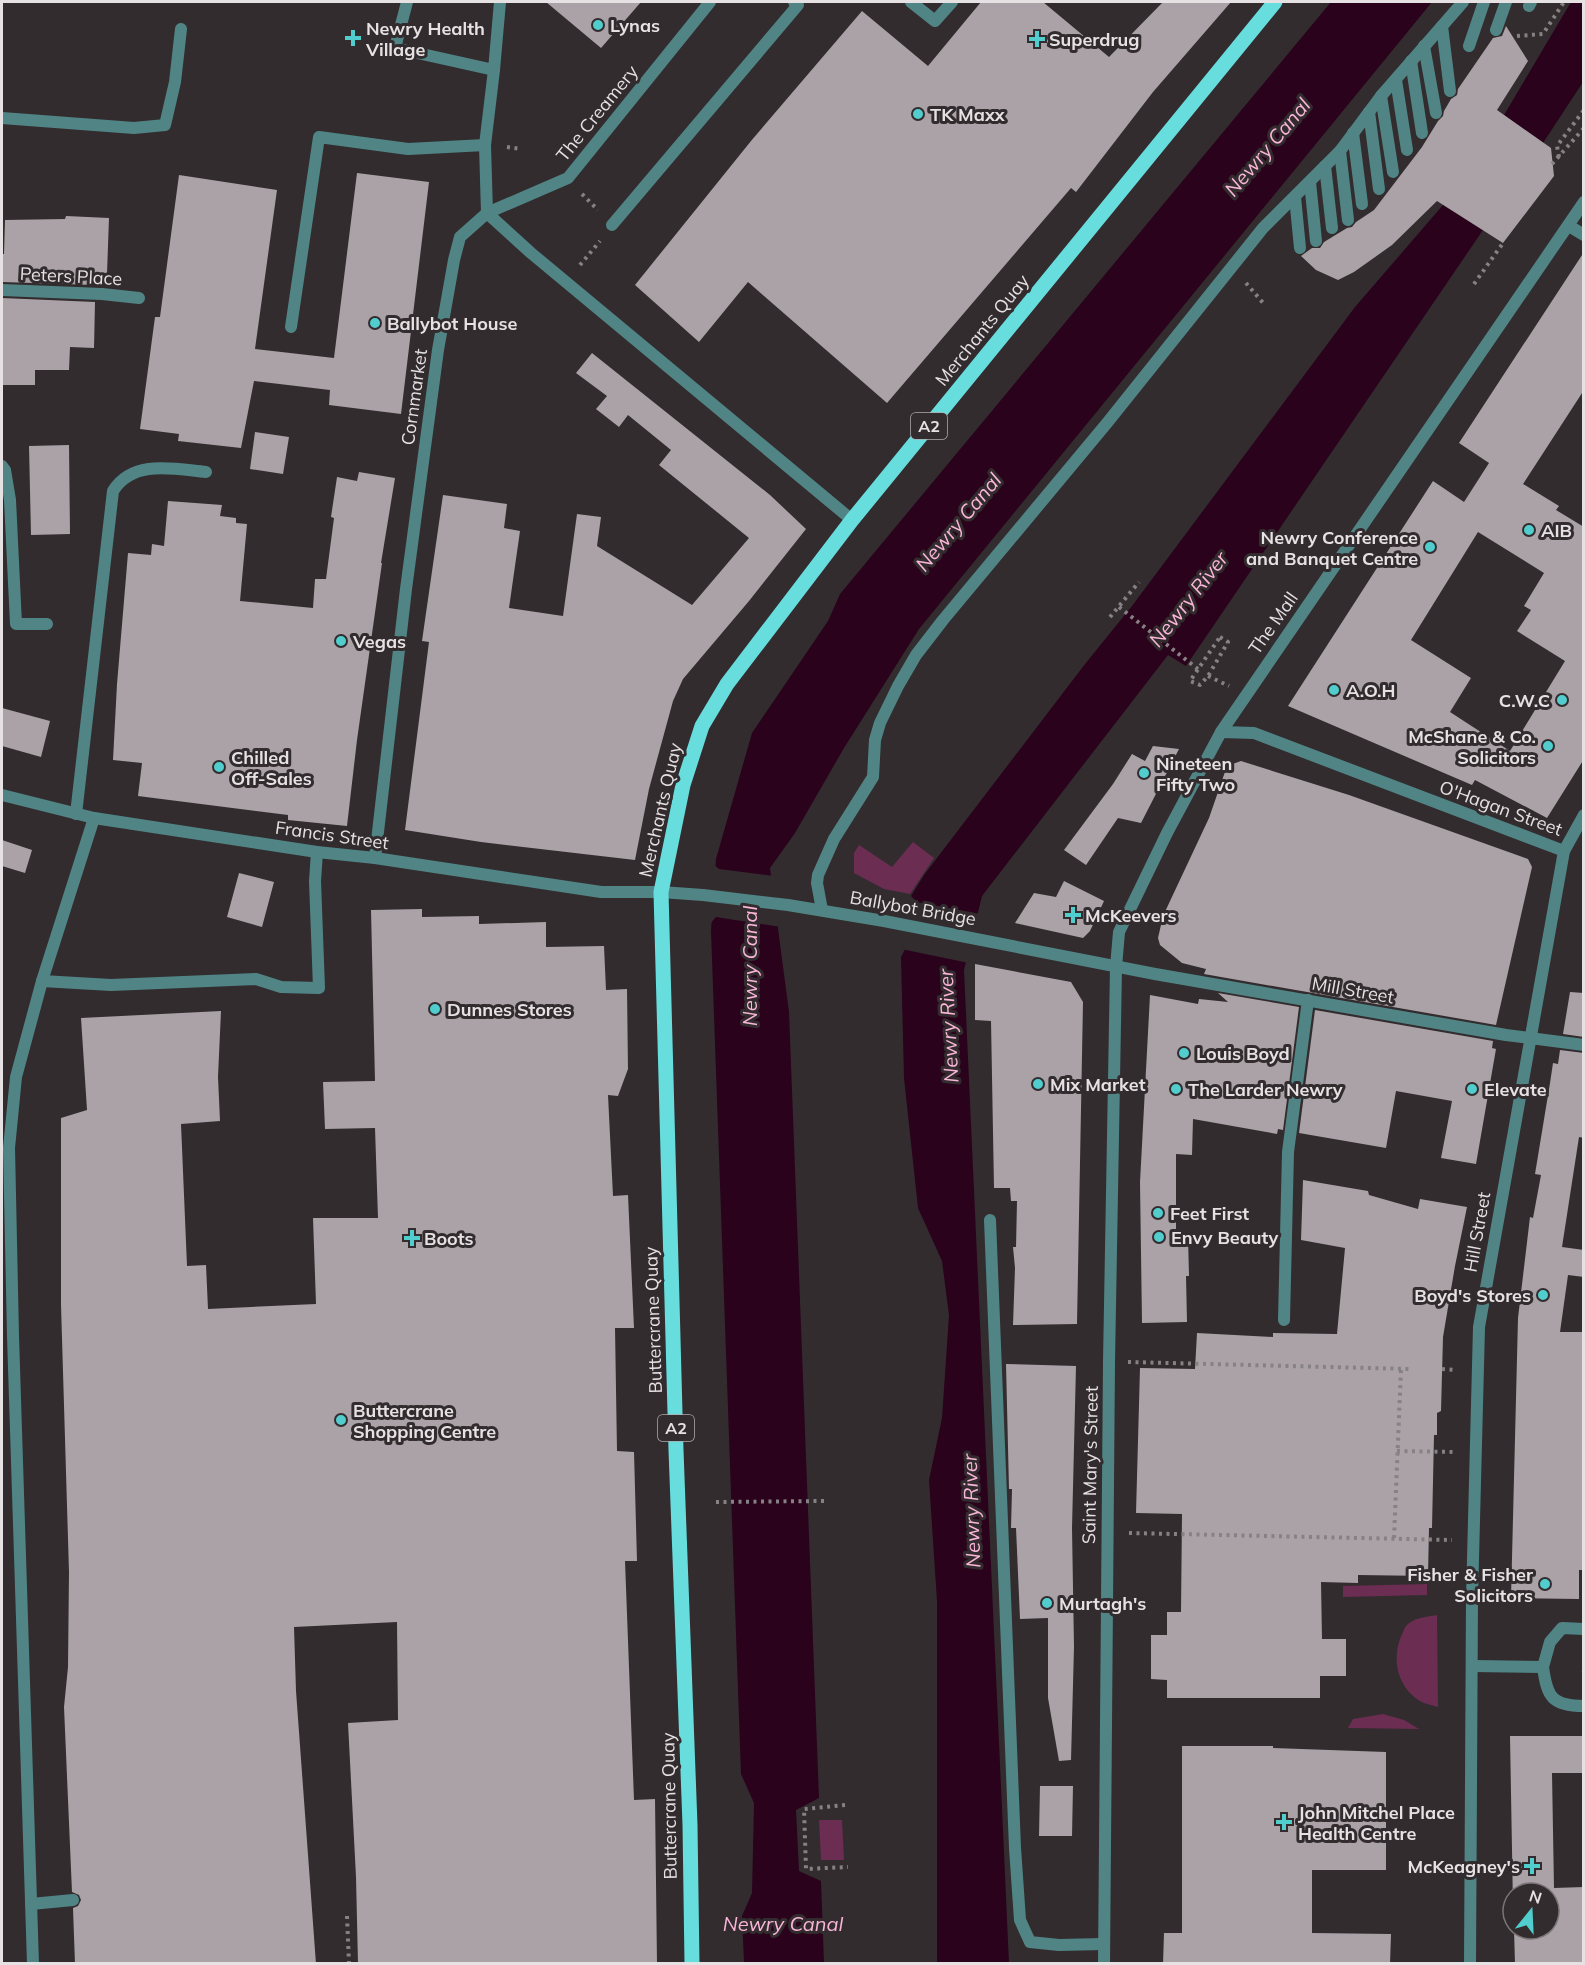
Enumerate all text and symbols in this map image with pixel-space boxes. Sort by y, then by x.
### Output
place label: Lynas [610,14,660,37]
place label: Newry Health Village [365,17,485,61]
marker: Lynas [591,18,605,32]
place label: Superdrug [1049,28,1139,51]
marker: Newry Health Village [344,29,362,47]
marker: Superdrug [1030,32,1044,46]
street label: The Creamery [551,60,643,166]
water label: Newry Canal [1219,93,1315,201]
place label: TK Maxx [930,103,1006,126]
marker: TK Maxx [911,107,925,121]
street label: Peters Place [19,262,123,290]
street label: Merchants Quay [930,269,1034,390]
place label: Ballybot House [387,312,518,335]
marker: Ballybot House [368,316,382,330]
street label: Cornmarket [396,347,432,447]
road number: A2 [911,413,947,439]
water label: Newry Canal [910,468,1006,576]
place label: AIB [1541,519,1572,542]
marker: AIB [1522,523,1536,537]
place label: Newry Conference and Banquet Centre [1246,526,1418,570]
marker: Newry Conference and Banquet Centre [1423,540,1437,554]
water label: Newry River [1143,546,1233,652]
street label: The Mall [1243,587,1303,659]
place label: Vegas [352,630,406,653]
marker: Vegas [334,634,348,648]
place label: A.O.H [1346,679,1396,702]
marker: A.O.H [1327,683,1341,697]
place label: C.W.C [1499,689,1550,712]
marker: C.W.C [1555,693,1569,707]
place label: McShane & Co. Solicitors [1408,725,1536,769]
marker: McShane & Co. Solicitors [1541,739,1555,753]
street label: Merchants Quay [633,740,687,879]
place label: Chilled Off-Sales [231,746,312,790]
place label: Nineteen Fifty Two [1156,752,1235,796]
marker: Chilled Off-Sales [212,760,226,774]
marker: Nineteen Fifty Two [1137,766,1151,780]
street label: O'Hagan Street [1436,775,1566,841]
street label: Francis Street [274,816,390,854]
street label: Ballybot Bridge [848,886,978,930]
place label: McKeevers [1085,904,1177,927]
water label: Newry Canal [737,905,762,1026]
marker: McKeevers [1066,908,1080,922]
water label: Newry River [932,968,963,1084]
street label: Mill Street [1310,971,1396,1009]
place label: Dunnes Stores [447,998,572,1021]
marker: Dunnes Stores [428,1002,442,1016]
place label: Louis Boyd [1196,1042,1290,1065]
marker: Louis Boyd [1177,1046,1191,1060]
place label: Mix Market [1050,1073,1146,1096]
marker: Mix Market [1031,1077,1045,1091]
place label: The Larder Newry [1188,1078,1343,1101]
place label: Elevate [1484,1078,1547,1101]
marker: The Larder Newry [1169,1082,1183,1096]
marker: Elevate [1465,1082,1479,1096]
street label: Hill Street [1459,1190,1495,1274]
place label: Feet First [1170,1202,1249,1225]
marker: Feet First [1151,1206,1165,1220]
place label: Envy Beauty [1171,1226,1279,1249]
place label: Boots [424,1227,473,1250]
marker: Envy Beauty [1152,1230,1166,1244]
marker: Boots [405,1231,419,1245]
street label: Buttercrane Quay [639,1246,667,1394]
place label: Boyd's Stores [1414,1284,1531,1307]
marker: Boyd's Stores [1536,1288,1550,1302]
street label: Saint Mary's Street [1077,1386,1103,1544]
place label: Buttercrane Shopping Centre [353,1399,496,1443]
marker: Buttercrane Shopping Centre [334,1413,348,1427]
road number: A2 [658,1415,694,1441]
water label: Newry River [956,1453,985,1568]
place label: Fisher & Fisher Solicitors [1407,1563,1534,1607]
marker: Fisher & Fisher Solicitors [1538,1577,1552,1591]
place label: Murtagh's [1059,1592,1146,1615]
marker: Murtagh's [1040,1596,1054,1610]
street label: Buttercrane Quay [656,1732,682,1880]
place label: John Mitchel Place Health Centre [1298,1801,1455,1845]
marker: John Mitchel Place Health Centre [1275,1813,1293,1831]
place label: McKeagney's [1408,1855,1520,1878]
marker: McKeagney's [1525,1859,1539,1873]
north arrow [1501,1881,1561,1941]
text: N [1527,1885,1544,1908]
water label: Newry Canal [723,1911,844,1936]

